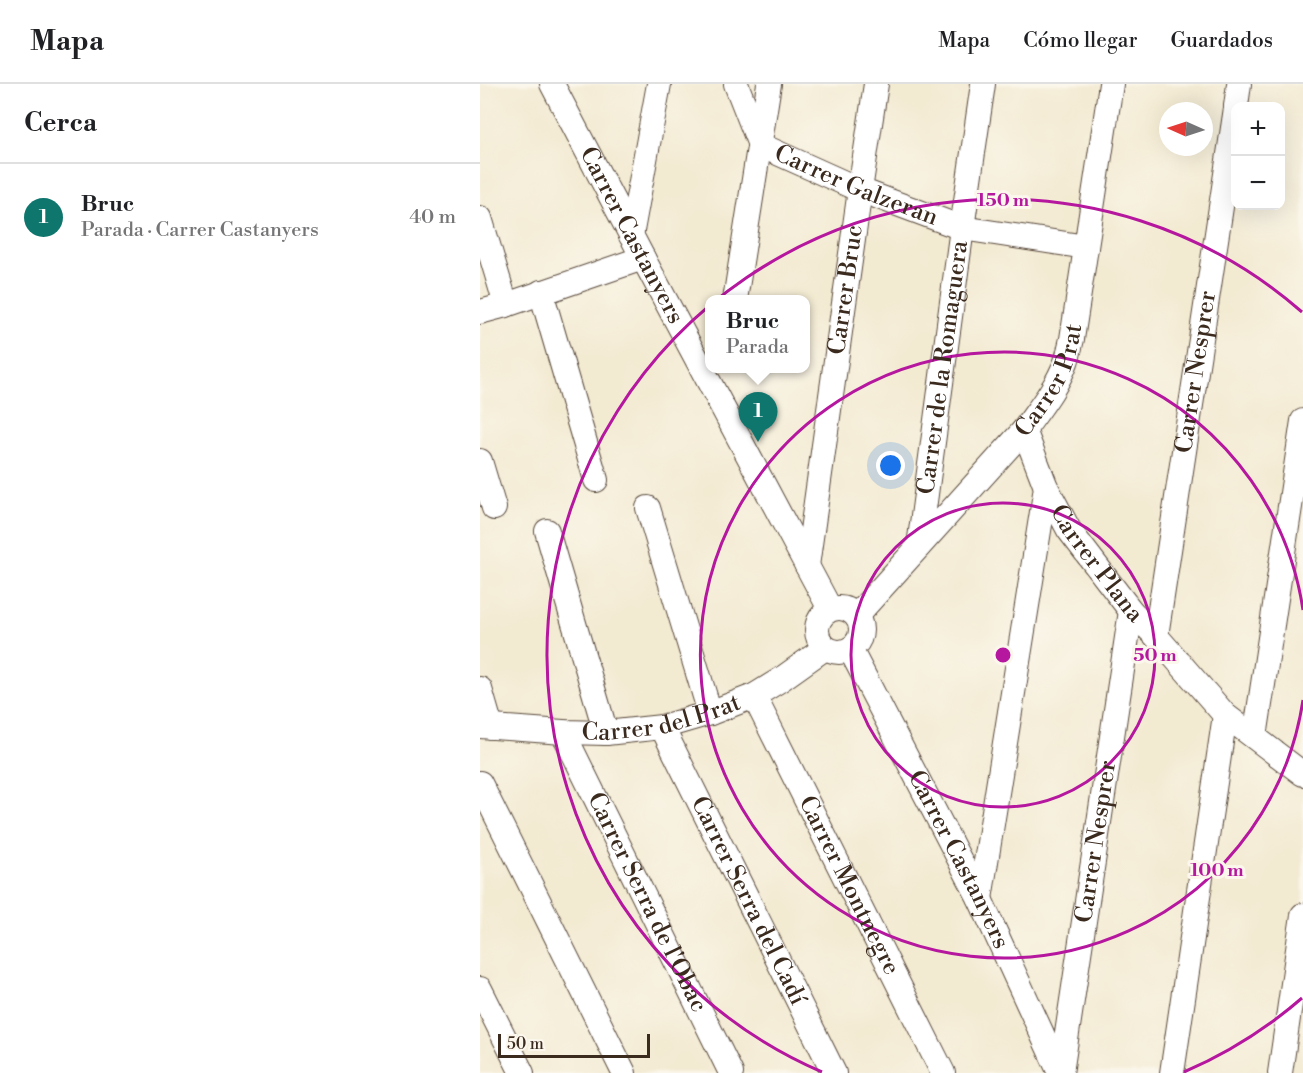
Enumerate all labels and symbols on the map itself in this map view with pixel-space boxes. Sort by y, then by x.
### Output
north arrow [1159,102,1213,156]
street label: Carrer Galzeran [770,138,942,233]
street label: Carrer Castanyers [573,142,690,329]
text: 150 m [977,189,1030,212]
street label: Carrer Bruc [822,223,870,357]
street label: Carrer de la Romaguera [911,238,975,496]
street label: Carrer Nesprer [1169,289,1223,455]
street label: Carrer Prat [1009,321,1089,443]
pin: 1 [738,392,778,442]
your location [876,451,905,480]
street label: Carrer Plana [1043,500,1150,630]
text: 50 m [1133,644,1177,667]
centre of rings [993,645,1013,665]
street label: Carrer del Prat [581,687,745,748]
street label: Carrer Nesprer [1069,758,1123,925]
street label: Carrer Castanyers [901,765,1016,954]
street label: Carrer Serra de l'Obac [580,788,714,1017]
street label: Carrer Serra del Cadí [684,791,813,1011]
street label: Carrer Montnegre [792,791,906,980]
text: 100 m [1190,859,1244,882]
scale bar [498,1031,650,1058]

